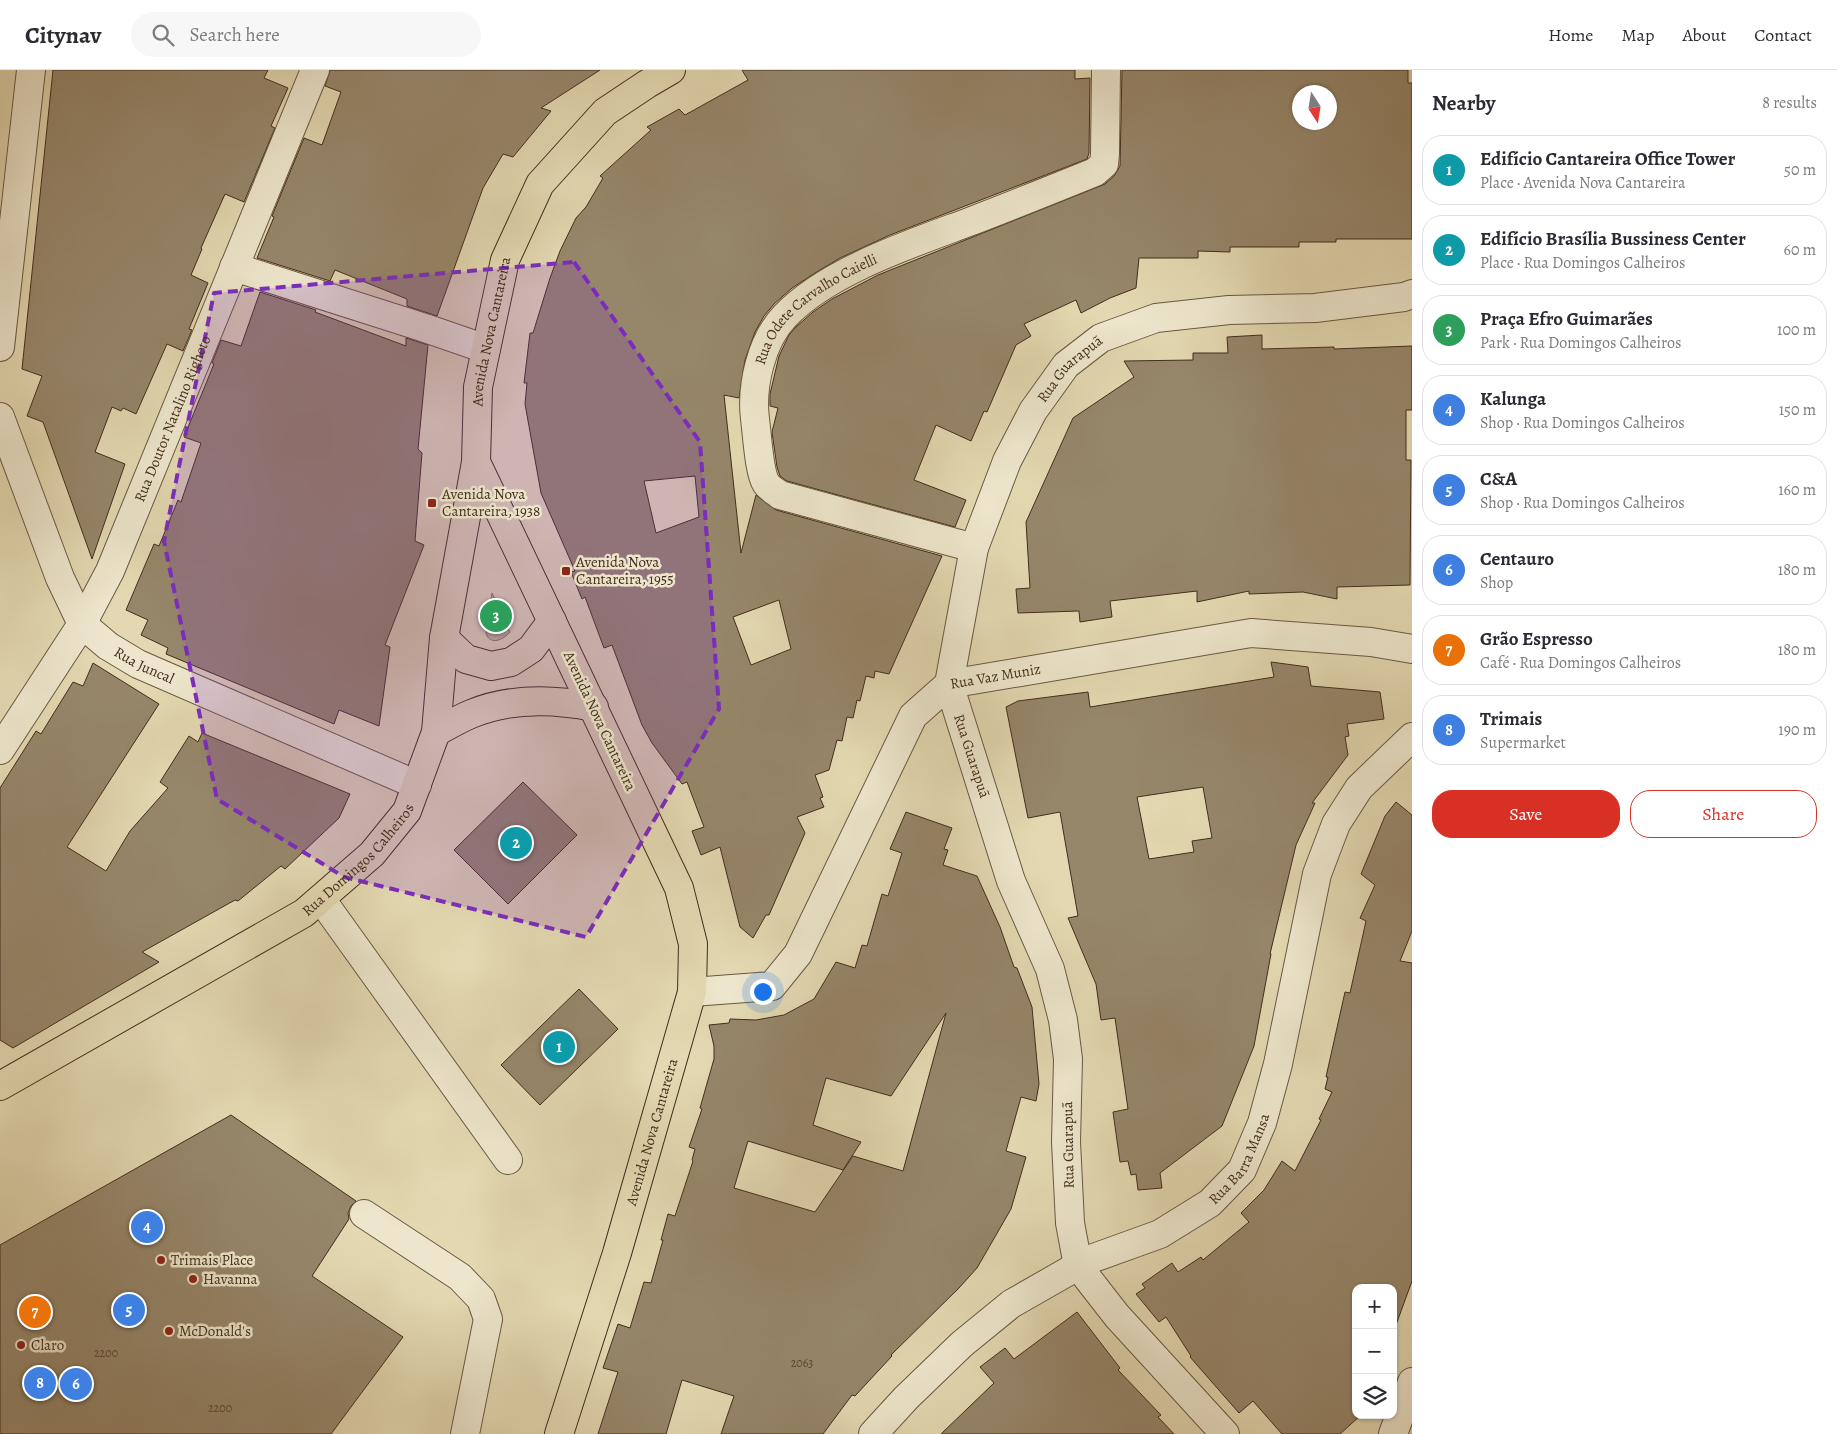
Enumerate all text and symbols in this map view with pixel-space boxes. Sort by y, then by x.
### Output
search box [131,12,481,57]
text: Citynav [25,19,101,51]
icon: search [149,21,177,49]
text: Search here [189,22,280,48]
text: Home [1548,23,1593,47]
text: Map [1621,23,1654,47]
text: About [1682,23,1726,47]
text: Contact [1754,23,1812,47]
north arrow [1292,85,1337,130]
text: Nearby [1432,89,1495,117]
text: 8 results [1762,92,1817,114]
text: Edifício Cantareira Office Tower [1480,146,1735,172]
text: 1 [1446,159,1452,181]
text: 50 m [1784,159,1816,181]
text: Place · Avenida Nova Cantareira [1480,172,1685,194]
text: Edifício Brasília Bussiness Center [1480,226,1746,252]
text: 2 [1445,239,1453,261]
text: 60 m [1784,239,1816,261]
street label: Rua Odete Carvalho Caielli [750,249,880,367]
text: Place · Rua Domingos Calheiros [1480,252,1685,274]
street label: Avenida Nova Cantareira [467,255,515,408]
text: Praça Efro Guimarães [1480,306,1653,332]
text: 3 [1446,319,1452,341]
text: 100 m [1777,319,1816,341]
street label: Rua Guarapuã [1032,331,1106,407]
street label: Rua Doutor Natalino Righeto [129,332,215,505]
text: Park · Rua Domingos Calheiros [1480,332,1681,354]
text: Kalunga [1480,386,1546,412]
text: 4 [1445,399,1453,421]
text: 150 m [1779,399,1816,421]
text: Shop · Rua Domingos Calheiros [1480,412,1685,434]
text: C&A [1480,466,1517,492]
text: 5 [1446,479,1452,501]
text: 160 m [1778,479,1816,501]
place label: Avenida Nova Cantareira, 1938 [441,484,540,521]
text: Shop · Rua Domingos Calheiros [1480,492,1685,514]
marker: Avenida Nova Cantareira, 1938 [426,497,438,509]
text: Centauro [1480,546,1554,572]
place label: Avenida Nova Cantareira, 1955 [575,552,674,589]
text: 6 [1445,559,1453,581]
text: 180 m [1778,559,1816,581]
marker: Avenida Nova Cantareira, 1955 [560,565,572,577]
text: Shop [1480,572,1513,594]
pin: 3 [480,597,512,635]
text: Grão Espresso [1480,626,1593,652]
text: 7 [1446,639,1452,661]
text: 180 m [1778,639,1816,661]
street label: Rua Juncal [110,642,178,689]
street label: Avenida Nova Cantareira [558,647,641,794]
text: Café · Rua Domingos Calheiros [1480,652,1681,674]
street label: Rua Vaz Muniz [949,659,1042,694]
text: Trimais [1480,706,1542,732]
street label: Rua Guarapuã [949,711,995,801]
text: 8 [1445,719,1453,741]
text: 190 m [1778,719,1816,741]
text: Supermarket [1480,732,1566,754]
button: Save [1432,790,1620,838]
button: Share [1630,790,1817,838]
street label: Rua Domingos Calheiros [298,801,419,920]
pin: 2 [500,824,532,862]
your location [750,979,776,1005]
pin: 1 [543,1028,575,1066]
street label: Avenida Nova Cantareira [621,1056,682,1209]
street label: Rua Guarapuã [1057,1101,1079,1189]
street label: Rua Barra Mansa [1204,1111,1274,1209]
pin: 4 [131,1208,163,1246]
place label: Trimais Place [171,1250,253,1270]
marker: Trimais Place [155,1254,167,1266]
place label: Havanna [203,1269,258,1289]
marker: Havanna [187,1273,199,1285]
map controls [1352,1284,1397,1419]
button: + [1352,1284,1397,1329]
pin: 5 [113,1291,145,1329]
pin: 7 [19,1293,51,1331]
place label: McDonald's [179,1321,251,1341]
marker: McDonald's [163,1325,175,1337]
button: − [1352,1329,1397,1374]
place label: Claro [31,1335,64,1355]
marker: Claro [15,1339,27,1351]
house number: 2200 [94,1345,118,1361]
house number: 2063 [791,1355,813,1371]
pin: 8 [24,1364,56,1402]
pin: 6 [60,1365,92,1403]
button: layers [1352,1374,1397,1419]
house number: 2200 [208,1400,232,1416]

